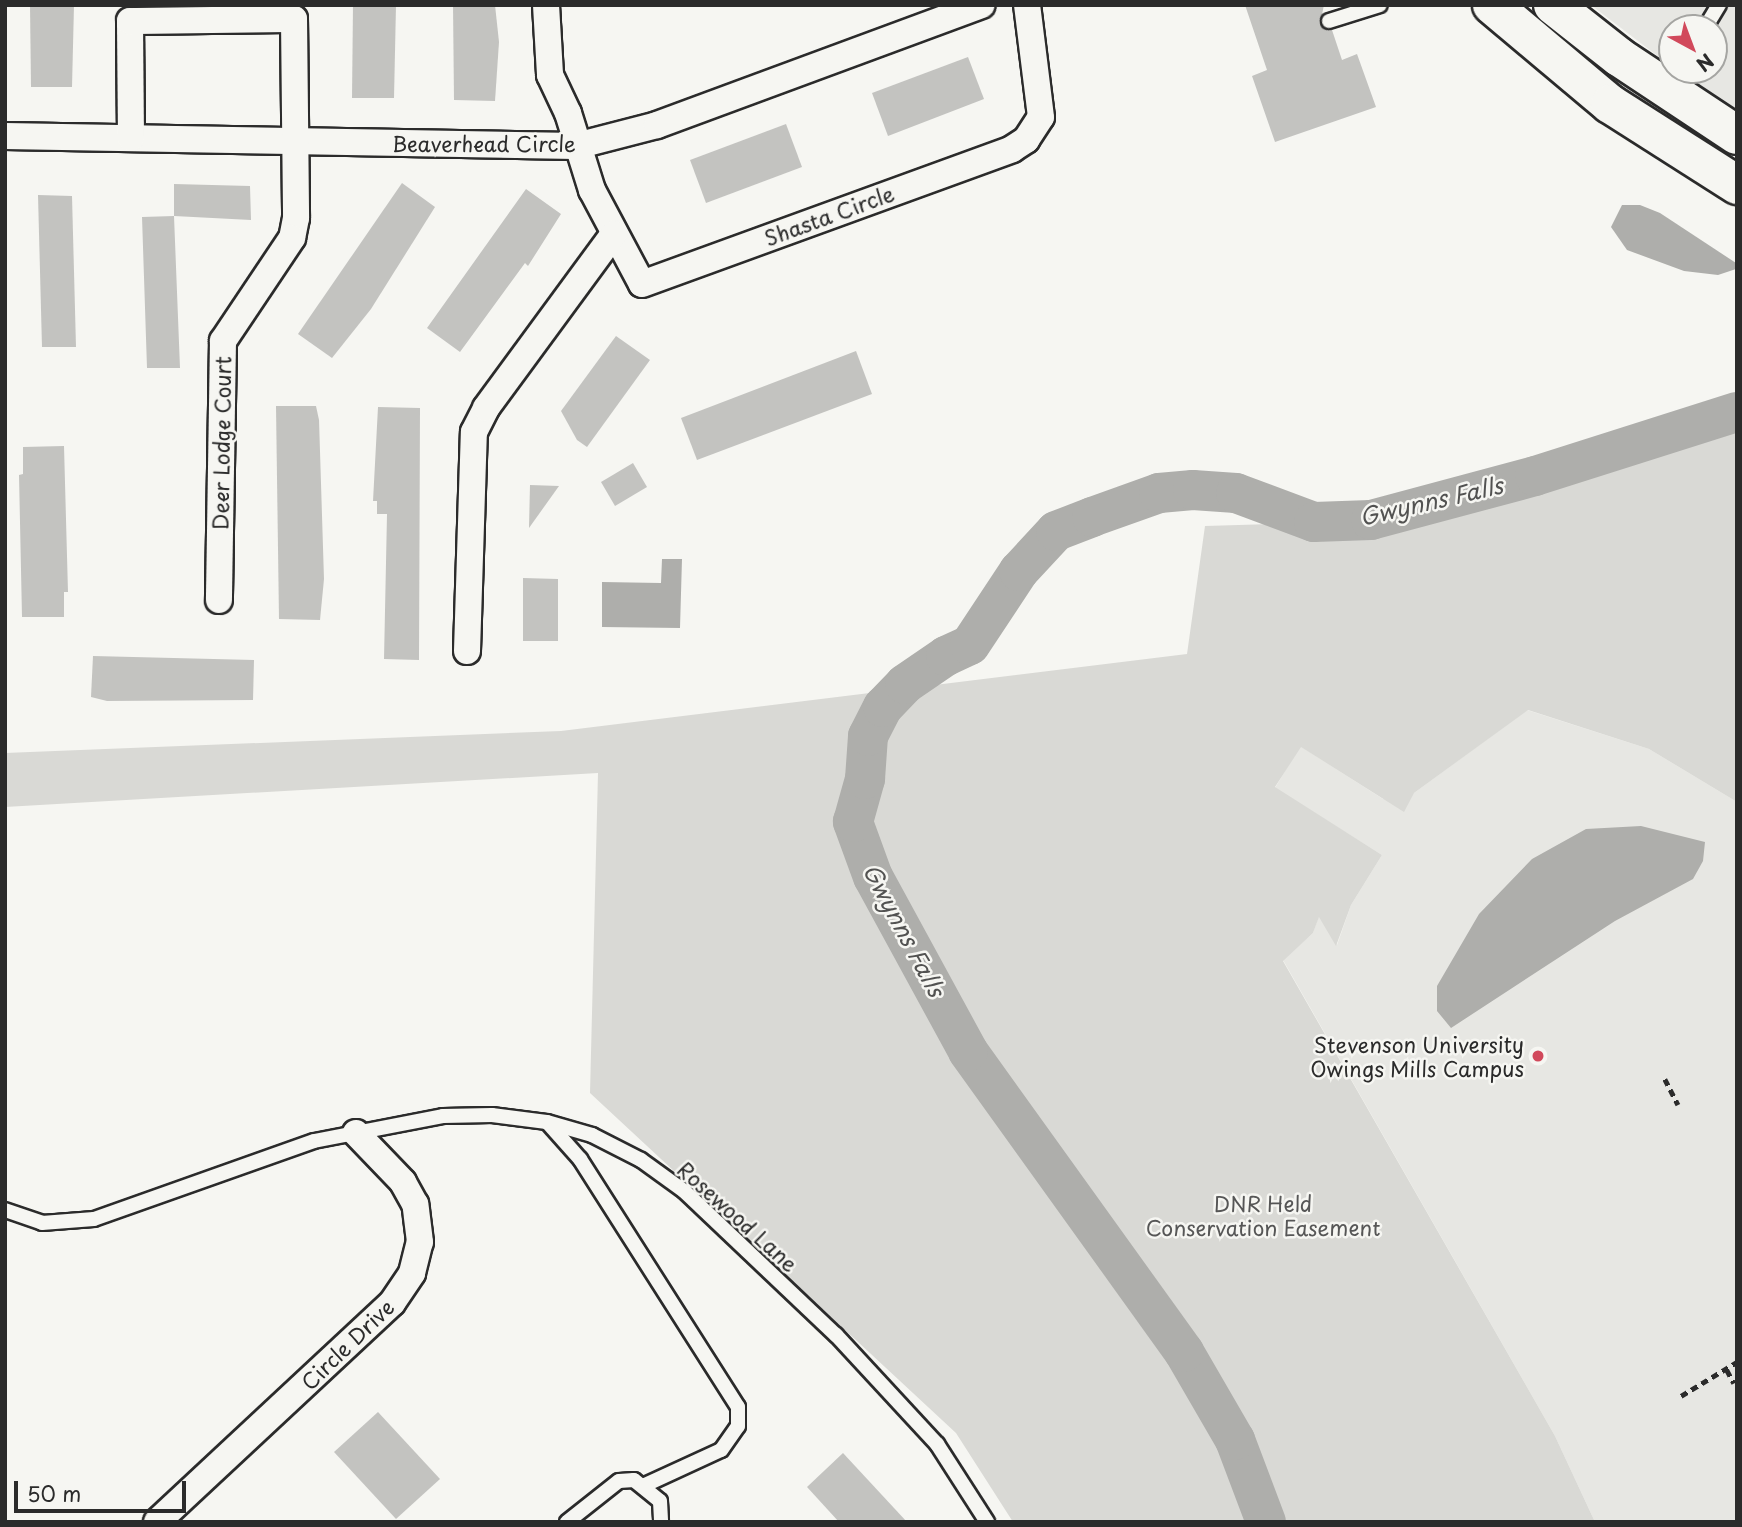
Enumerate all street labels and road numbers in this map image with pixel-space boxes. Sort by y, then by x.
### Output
street label: Beaverhead Circle [392,130,576,156]
street label: Shasta Circle [761,180,897,250]
street label: Deer Lodge Court [207,354,235,532]
street label: Rosewood Lane [673,1155,803,1277]
street label: Circle Drive [295,1293,399,1395]

